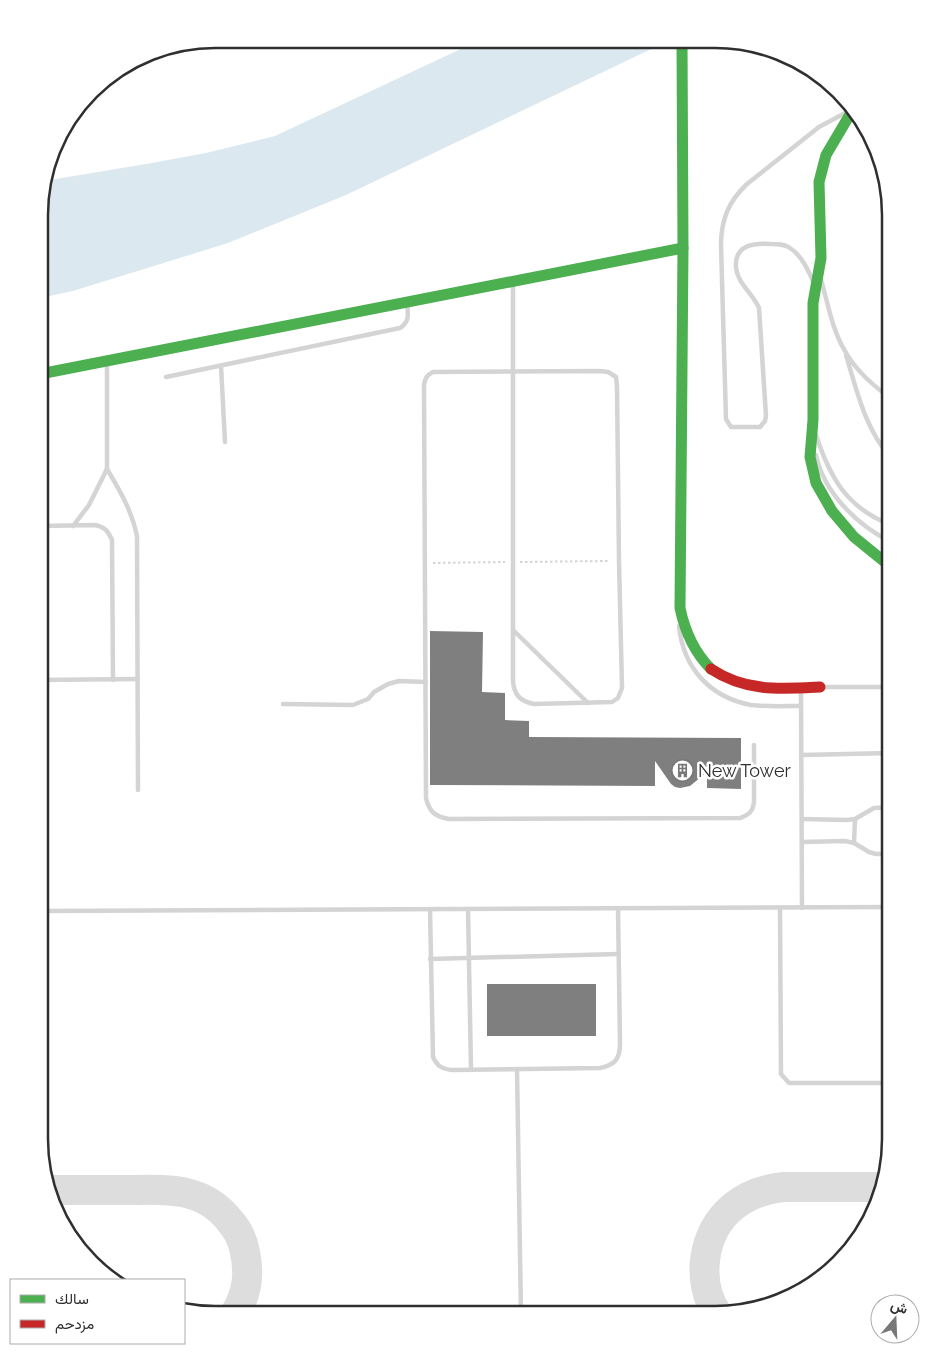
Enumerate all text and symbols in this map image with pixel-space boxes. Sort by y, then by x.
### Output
building icon: New Tower [670,759,694,783]
place label: New Tower [698,760,791,781]
legend [10,1279,185,1344]
text: سالك [55,1290,89,1308]
north arrow [870,1294,920,1344]
text: ش [888,1296,910,1318]
text: مزدحم [55,1315,94,1334]

